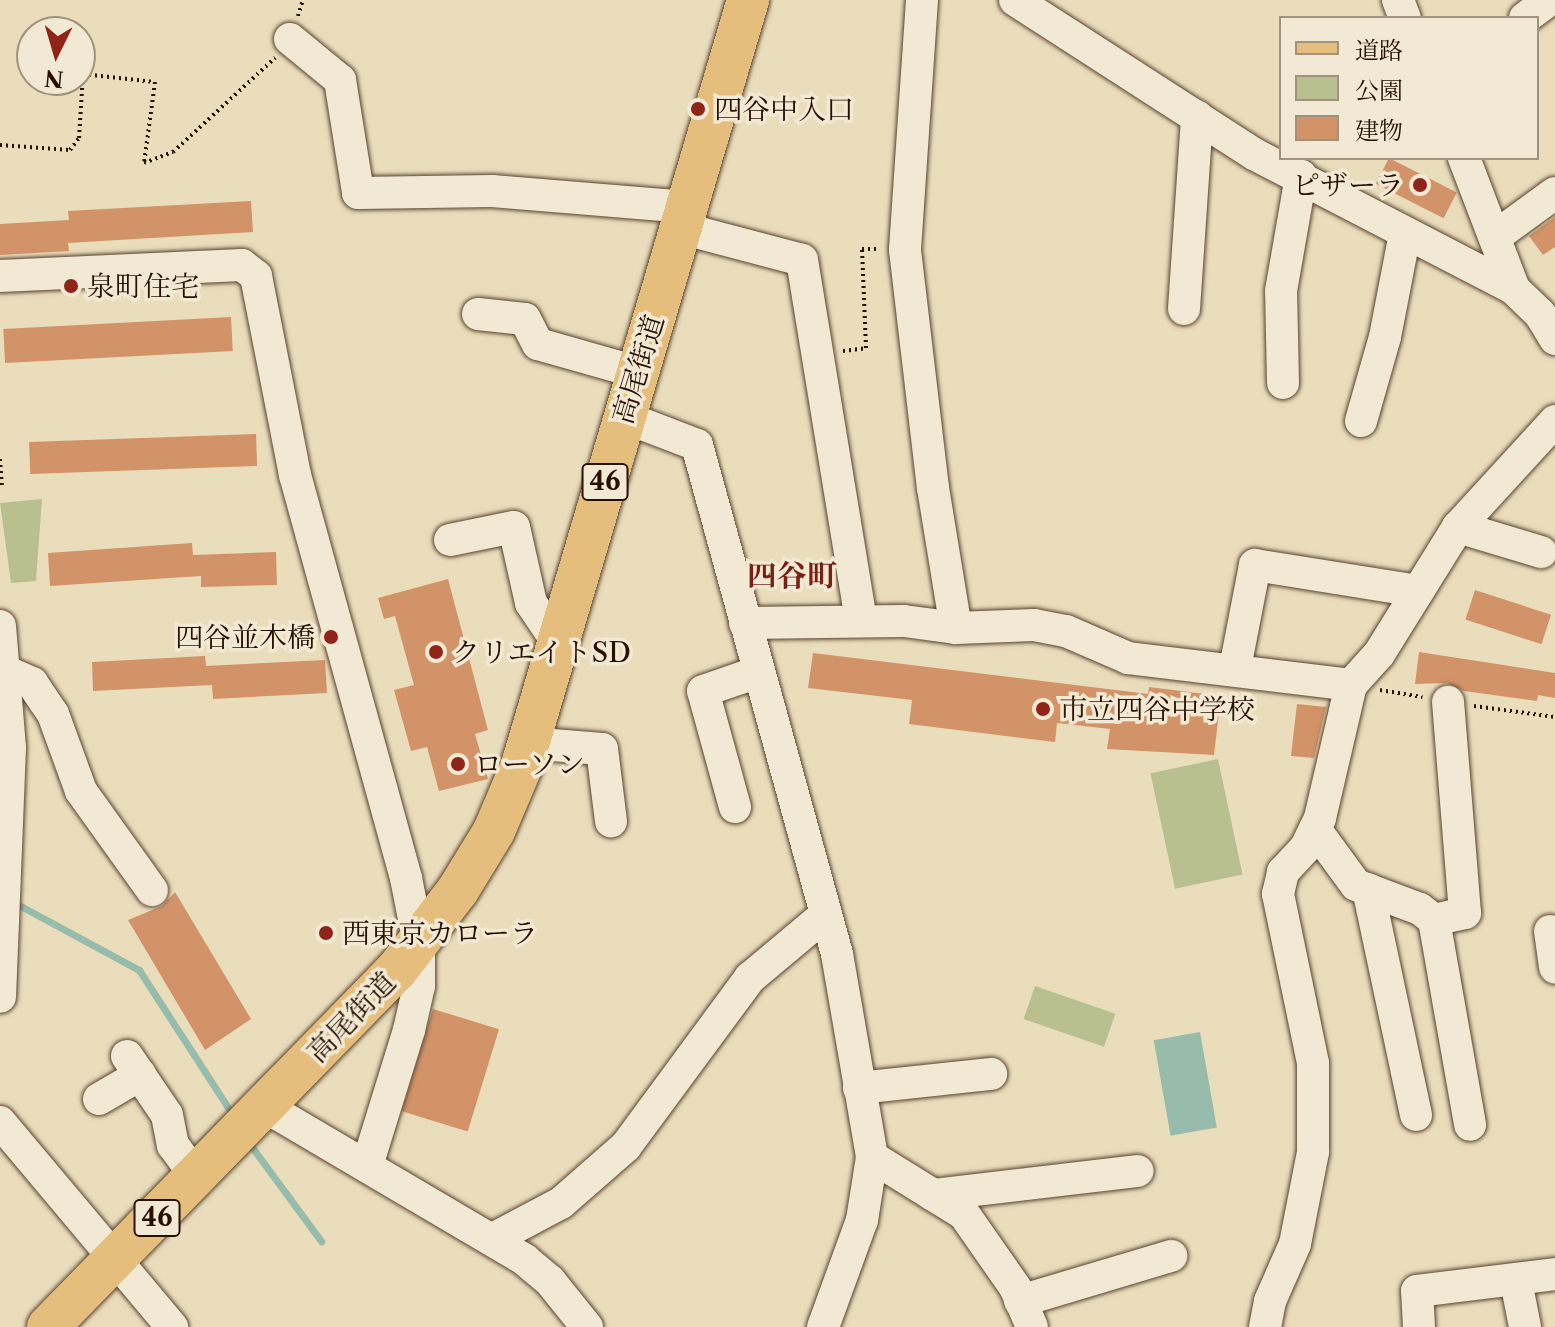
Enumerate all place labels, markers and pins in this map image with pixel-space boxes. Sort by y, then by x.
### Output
place label: 四谷中入口 [714,92,854,126]
marker: 四谷中入口 [689,100,707,118]
place label: ピザーラ [1292,168,1404,202]
marker: ピザーラ [1411,176,1429,194]
place label: 泉町住宅 [87,269,199,303]
marker: 泉町住宅 [62,277,80,295]
place label: 四谷並木橋 [175,620,315,654]
marker: 四谷並木橋 [322,628,340,646]
place label: クリエイトSD [452,635,631,669]
marker: クリエイトSD [427,643,445,661]
place label: 市立四谷中学校 [1059,692,1255,726]
marker: 市立四谷中学校 [1034,700,1052,718]
place label: ローソン [474,747,586,781]
marker: ローソン [449,755,467,773]
place label: 西東京カローラ [342,916,538,950]
marker: 西東京カローラ [317,924,335,942]

